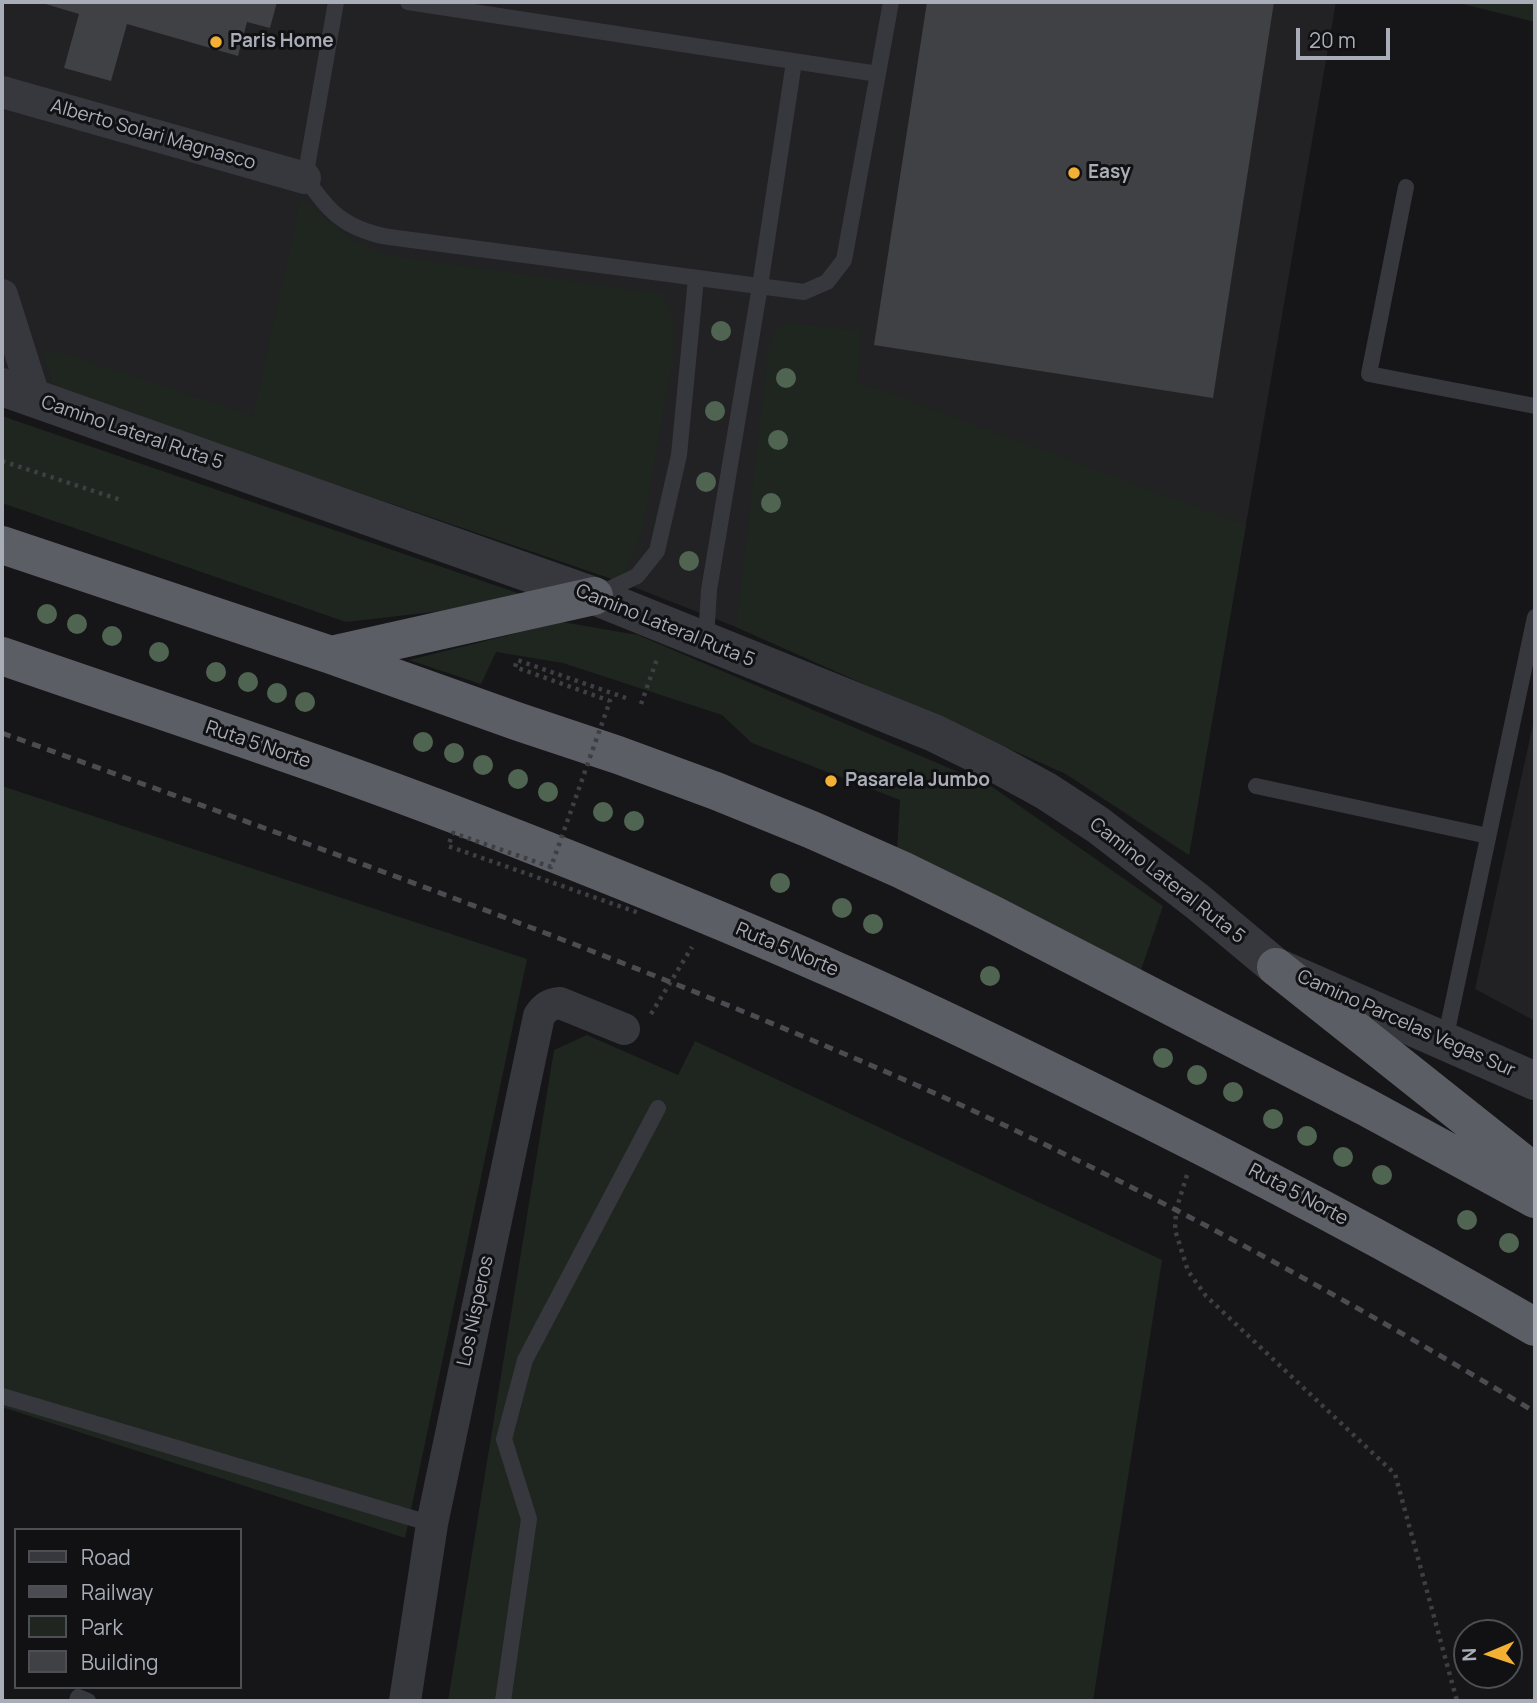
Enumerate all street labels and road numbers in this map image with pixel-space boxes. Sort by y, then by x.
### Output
street label: Alberto Solari Magnasco [48,95,258,175]
street label: Camino Lateral Ruta 5 [38,391,226,475]
street label: Camino Lateral Ruta 5 [572,580,758,672]
street label: Ruta 5 Norte [203,716,313,774]
street label: Camino Lateral Ruta 5 [1085,813,1249,949]
street label: Ruta 5 Norte [732,918,842,982]
street label: Camino Parcelas Vegas Sur [1293,966,1519,1082]
street label: Ruta 5 Norte [1244,1159,1352,1231]
street label: Los Nísperos [453,1254,499,1368]

